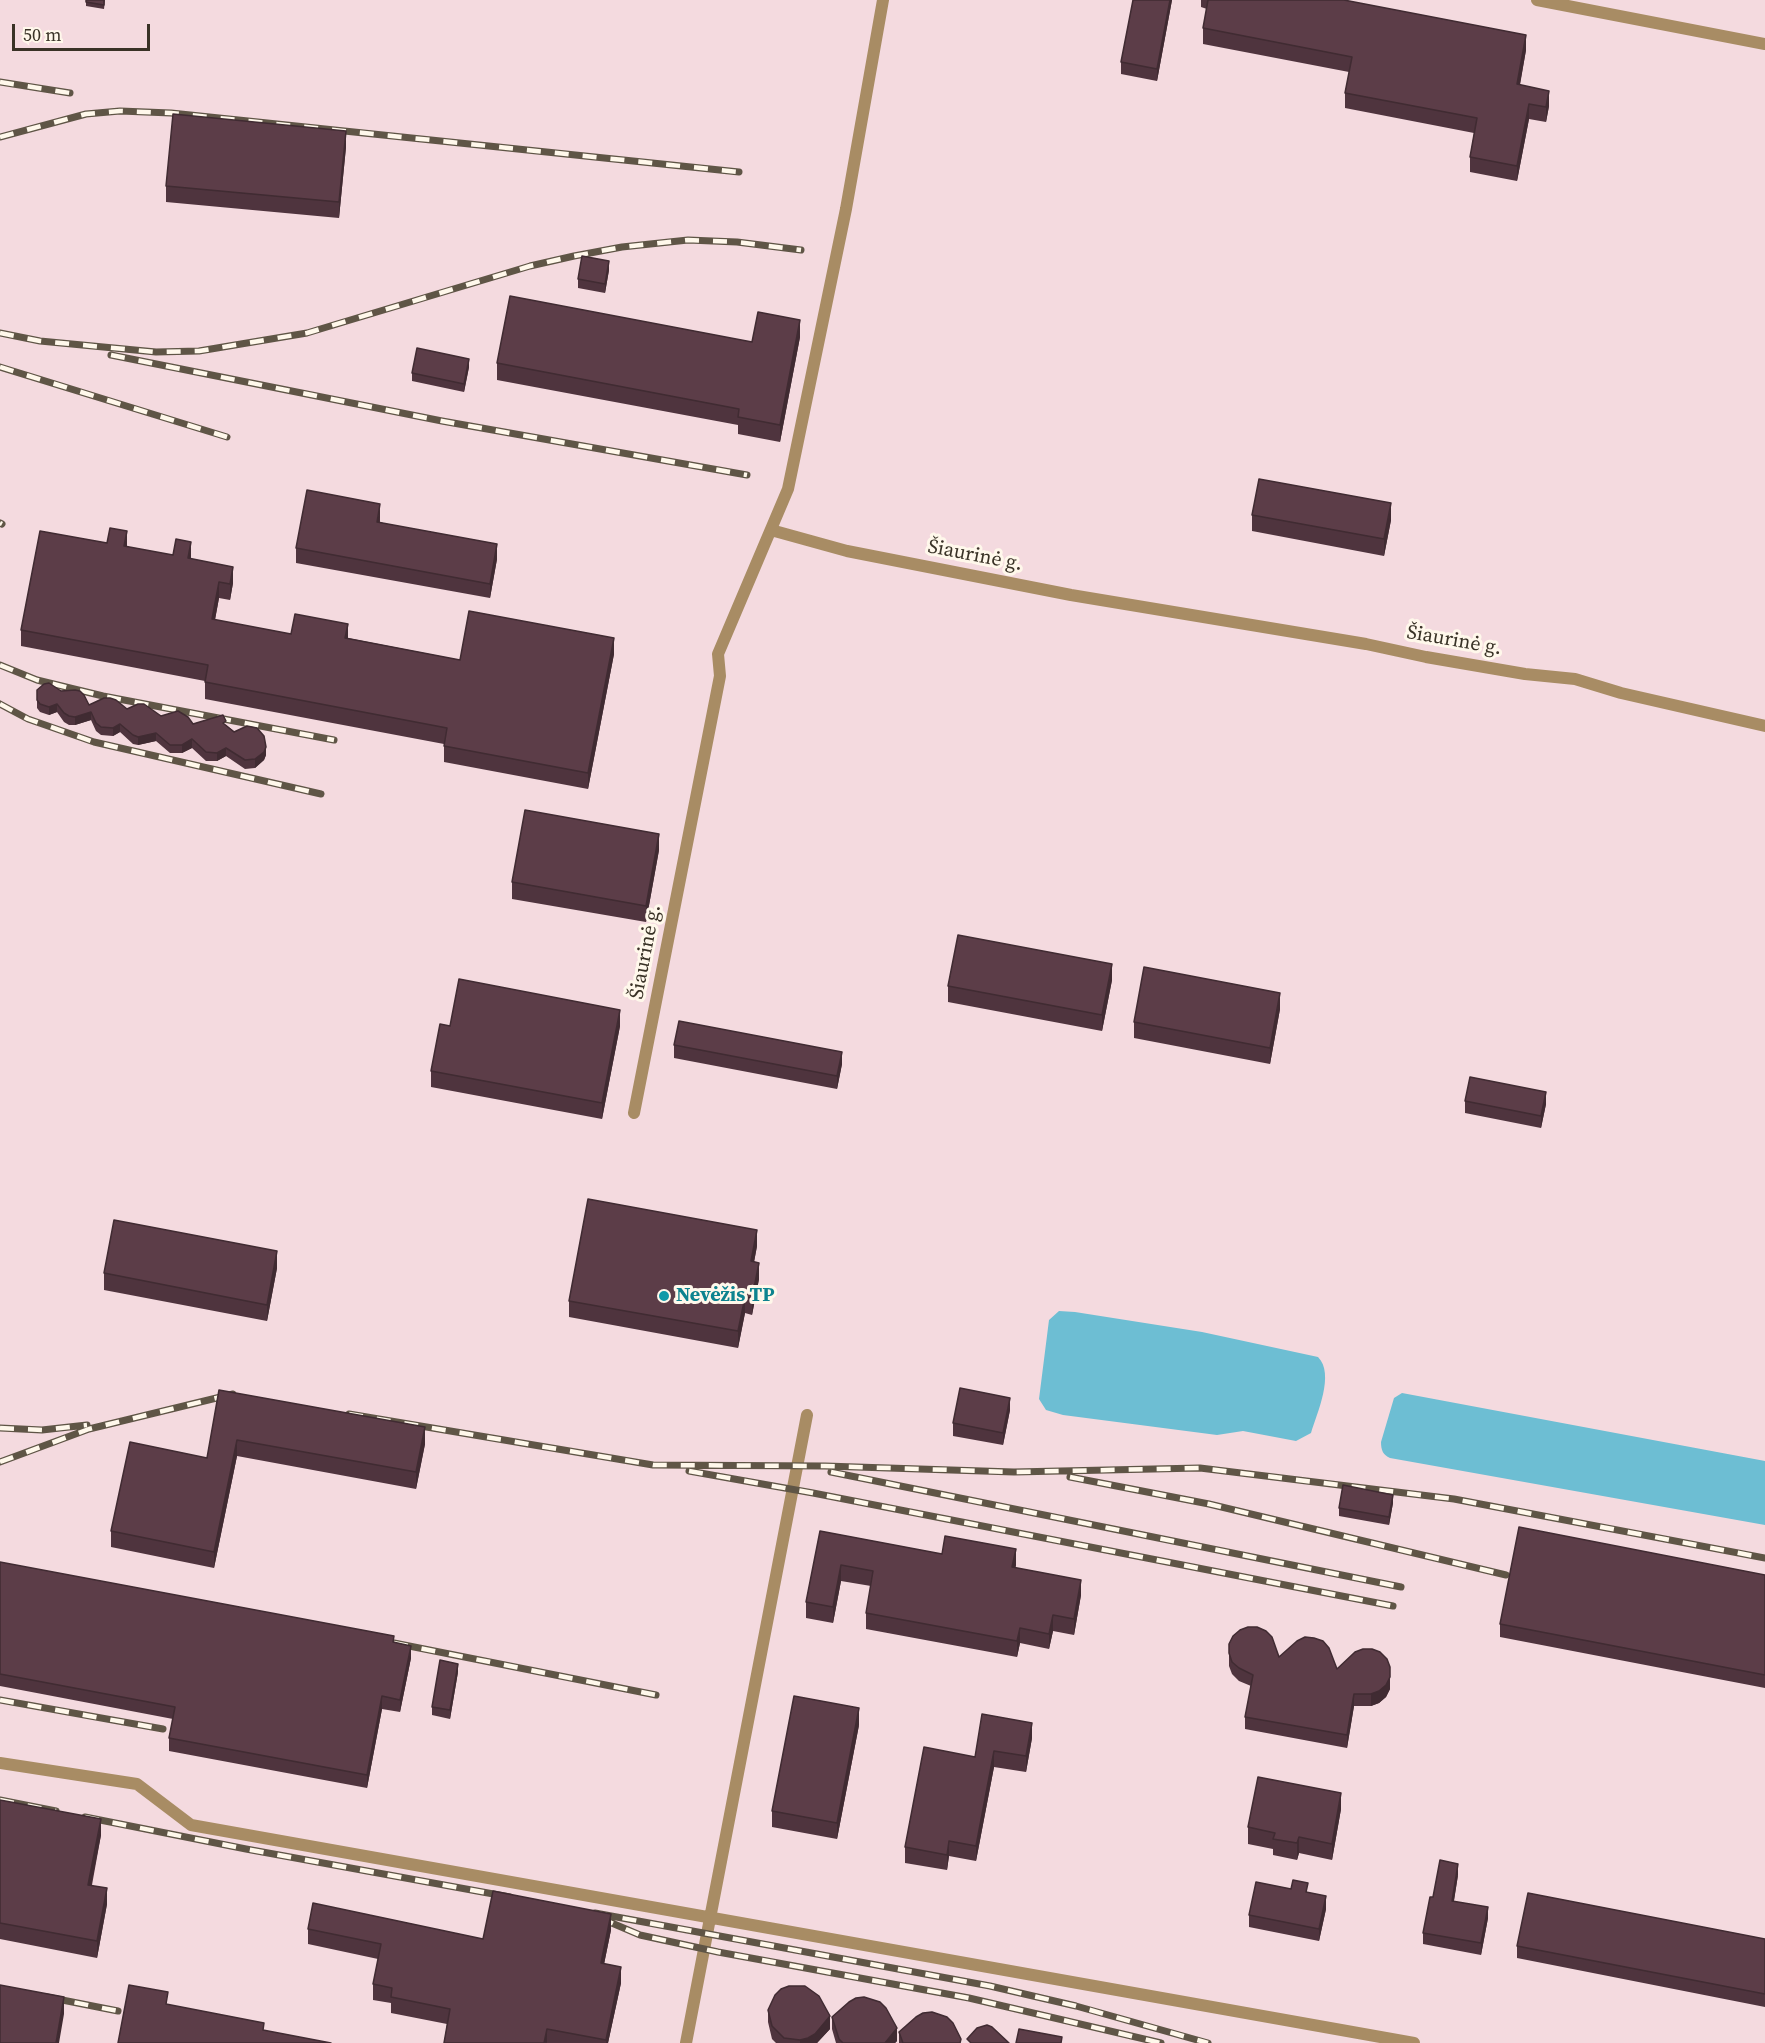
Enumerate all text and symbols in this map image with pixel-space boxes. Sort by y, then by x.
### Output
scale bar [15,12,153,50]
text: 50 m [23,22,61,47]
street label: Šiaurinė g. [926,535,1024,577]
street label: Šiaurinė g. [1405,621,1503,661]
street label: Šiaurinė g. [625,903,667,1001]
place label: Nevėžis TP [676,1284,774,1308]
marker: Nevėžis TP [657,1289,671,1303]

